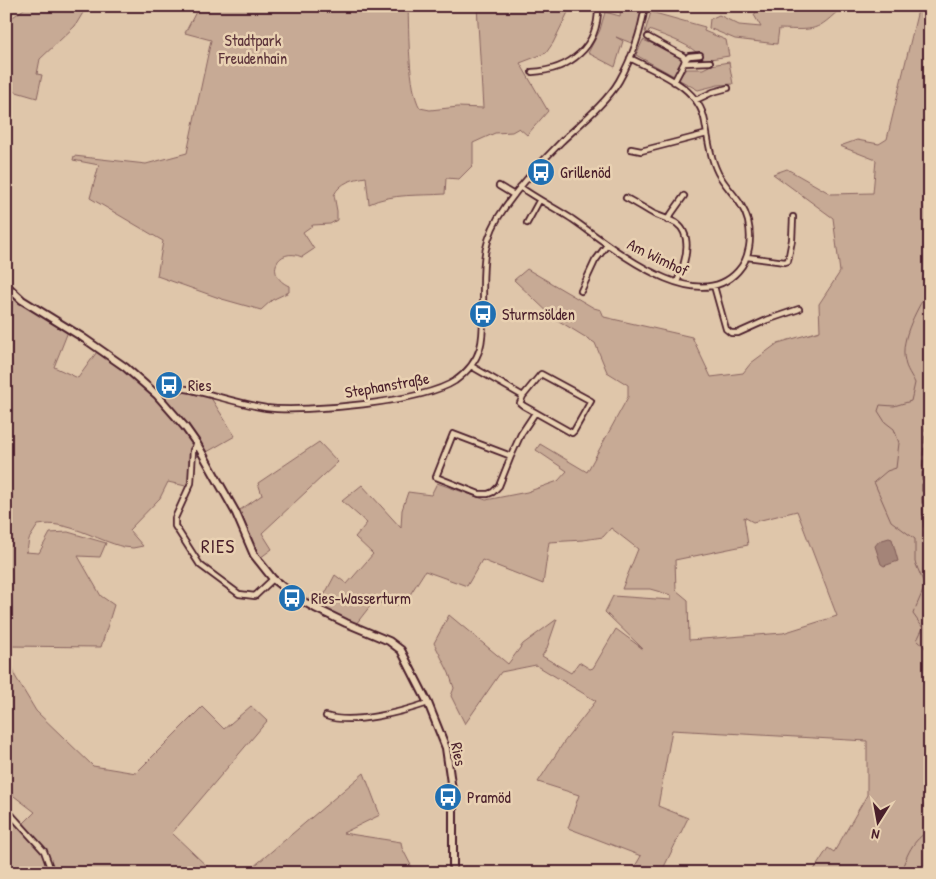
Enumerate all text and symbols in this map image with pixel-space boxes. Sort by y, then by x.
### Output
park label: Stadtpark Freudenhain [218,29,287,69]
bus stop icon: Grillenöd [526,157,556,187]
place label: Grillenöd [560,161,611,183]
street label: Am Wimhof [624,233,693,281]
bus stop icon: Sturmsölden [468,299,498,329]
place label: Sturmsölden [502,303,575,325]
street label: Stephanstraße [343,367,431,403]
bus stop icon: Ries [154,370,184,400]
place label: Ries [188,374,211,396]
district label: RIES [201,533,235,559]
bus stop icon: Ries-Wasserturm [277,583,307,613]
place label: Ries-Wasserturm [311,587,411,609]
street label: Ries [446,740,472,768]
bus stop icon: Pramöd [433,782,463,812]
place label: Pramöd [467,786,511,808]
north arrow [854,796,904,846]
text: N [869,825,881,845]

